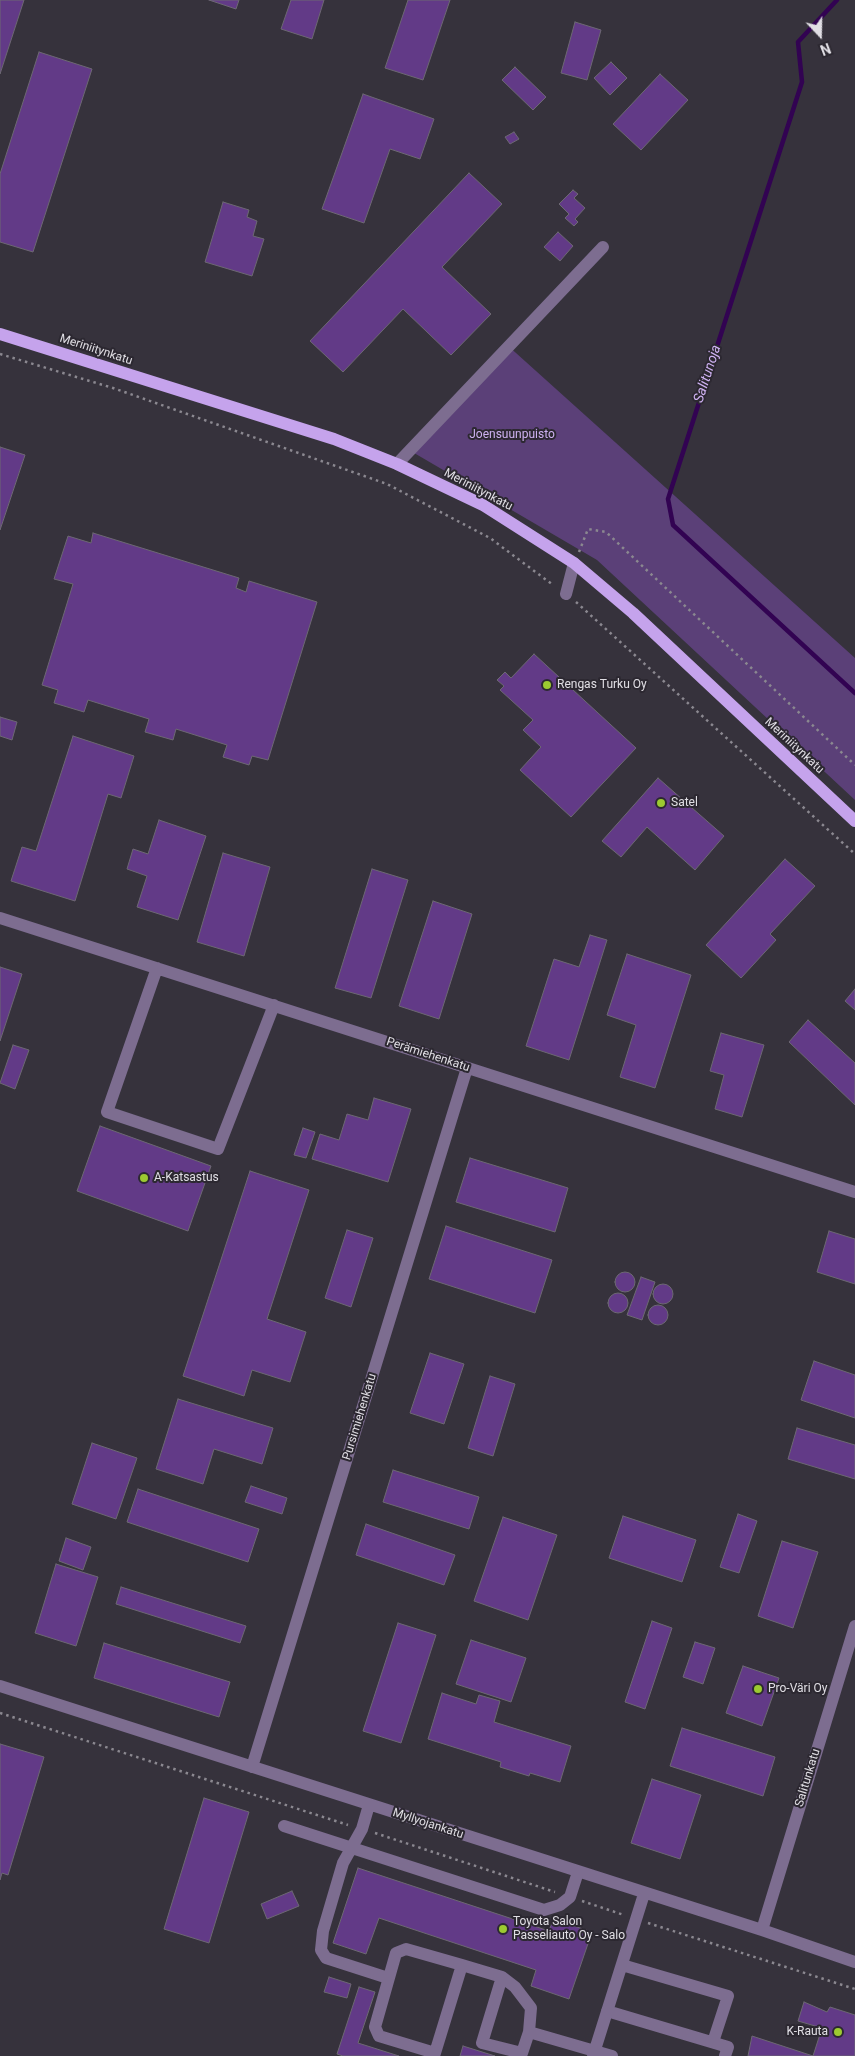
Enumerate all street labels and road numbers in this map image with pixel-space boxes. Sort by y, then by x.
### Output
street label: Meriniitynkatu [58,331,134,369]
street label: Meriniitynkatu [441,466,515,514]
street label: Meriniitynkatu [761,715,827,777]
street label: Perämiehenkatu [385,1035,471,1075]
street label: Pursimiehenkatu [340,1372,380,1462]
street label: Salitunkatu [792,1747,824,1809]
street label: Myllyojankatu [391,1806,465,1842]

